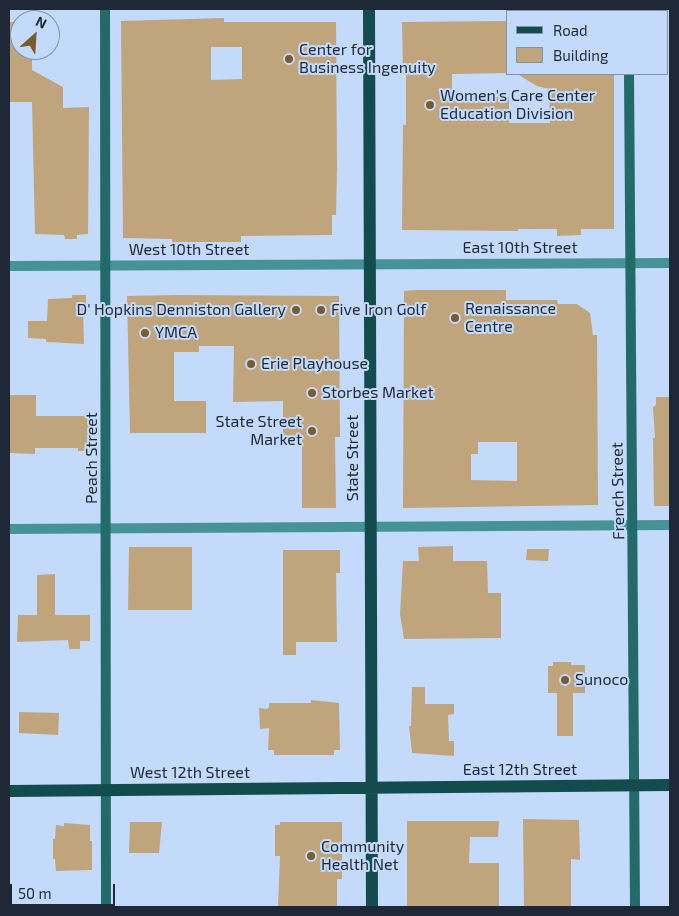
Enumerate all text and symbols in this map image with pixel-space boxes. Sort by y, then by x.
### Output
north arrow [10,10,60,60]
legend [507,10,669,75]
text: N [33,12,50,32]
text: Road [553,21,588,39]
place label: Center for Business Ingenuity [299,40,436,78]
text: Building [553,46,608,64]
marker: Center for Business Ingenuity [283,53,295,65]
place label: Women's Care Center Education Division [440,86,595,124]
marker: Women's Care Center Education Division [424,99,436,111]
street label: East 10th Street [463,238,577,258]
street label: West 10th Street [129,240,249,260]
place label: Renaissance Centre [465,299,556,337]
place label: D' Hopkins Denniston Gallery [77,300,286,320]
place label: Five Iron Golf [331,300,426,320]
marker: D' Hopkins Denniston Gallery [290,304,302,316]
marker: Five Iron Golf [315,304,327,316]
marker: Renaissance Centre [449,312,461,324]
place label: YMCA [155,323,197,343]
marker: YMCA [139,327,151,339]
place label: Erie Playhouse [261,354,368,374]
marker: Erie Playhouse [245,358,257,370]
place label: Storbes Market [322,383,434,403]
marker: Storbes Market [306,387,318,399]
street label: Peach Street [82,412,102,504]
place label: State Street Market [216,412,302,450]
street label: State Street [343,415,363,501]
marker: State Street Market [306,425,318,437]
street label: French Street [608,442,628,540]
place label: Sunoco [575,670,628,690]
marker: Sunoco [559,674,571,686]
street label: East 12th Street [463,760,577,780]
street label: West 12th Street [130,763,250,783]
place label: Community Health Net [321,837,404,875]
marker: Community Health Net [305,850,317,862]
scale bar [12,874,118,906]
text: 50 m [18,884,52,902]

